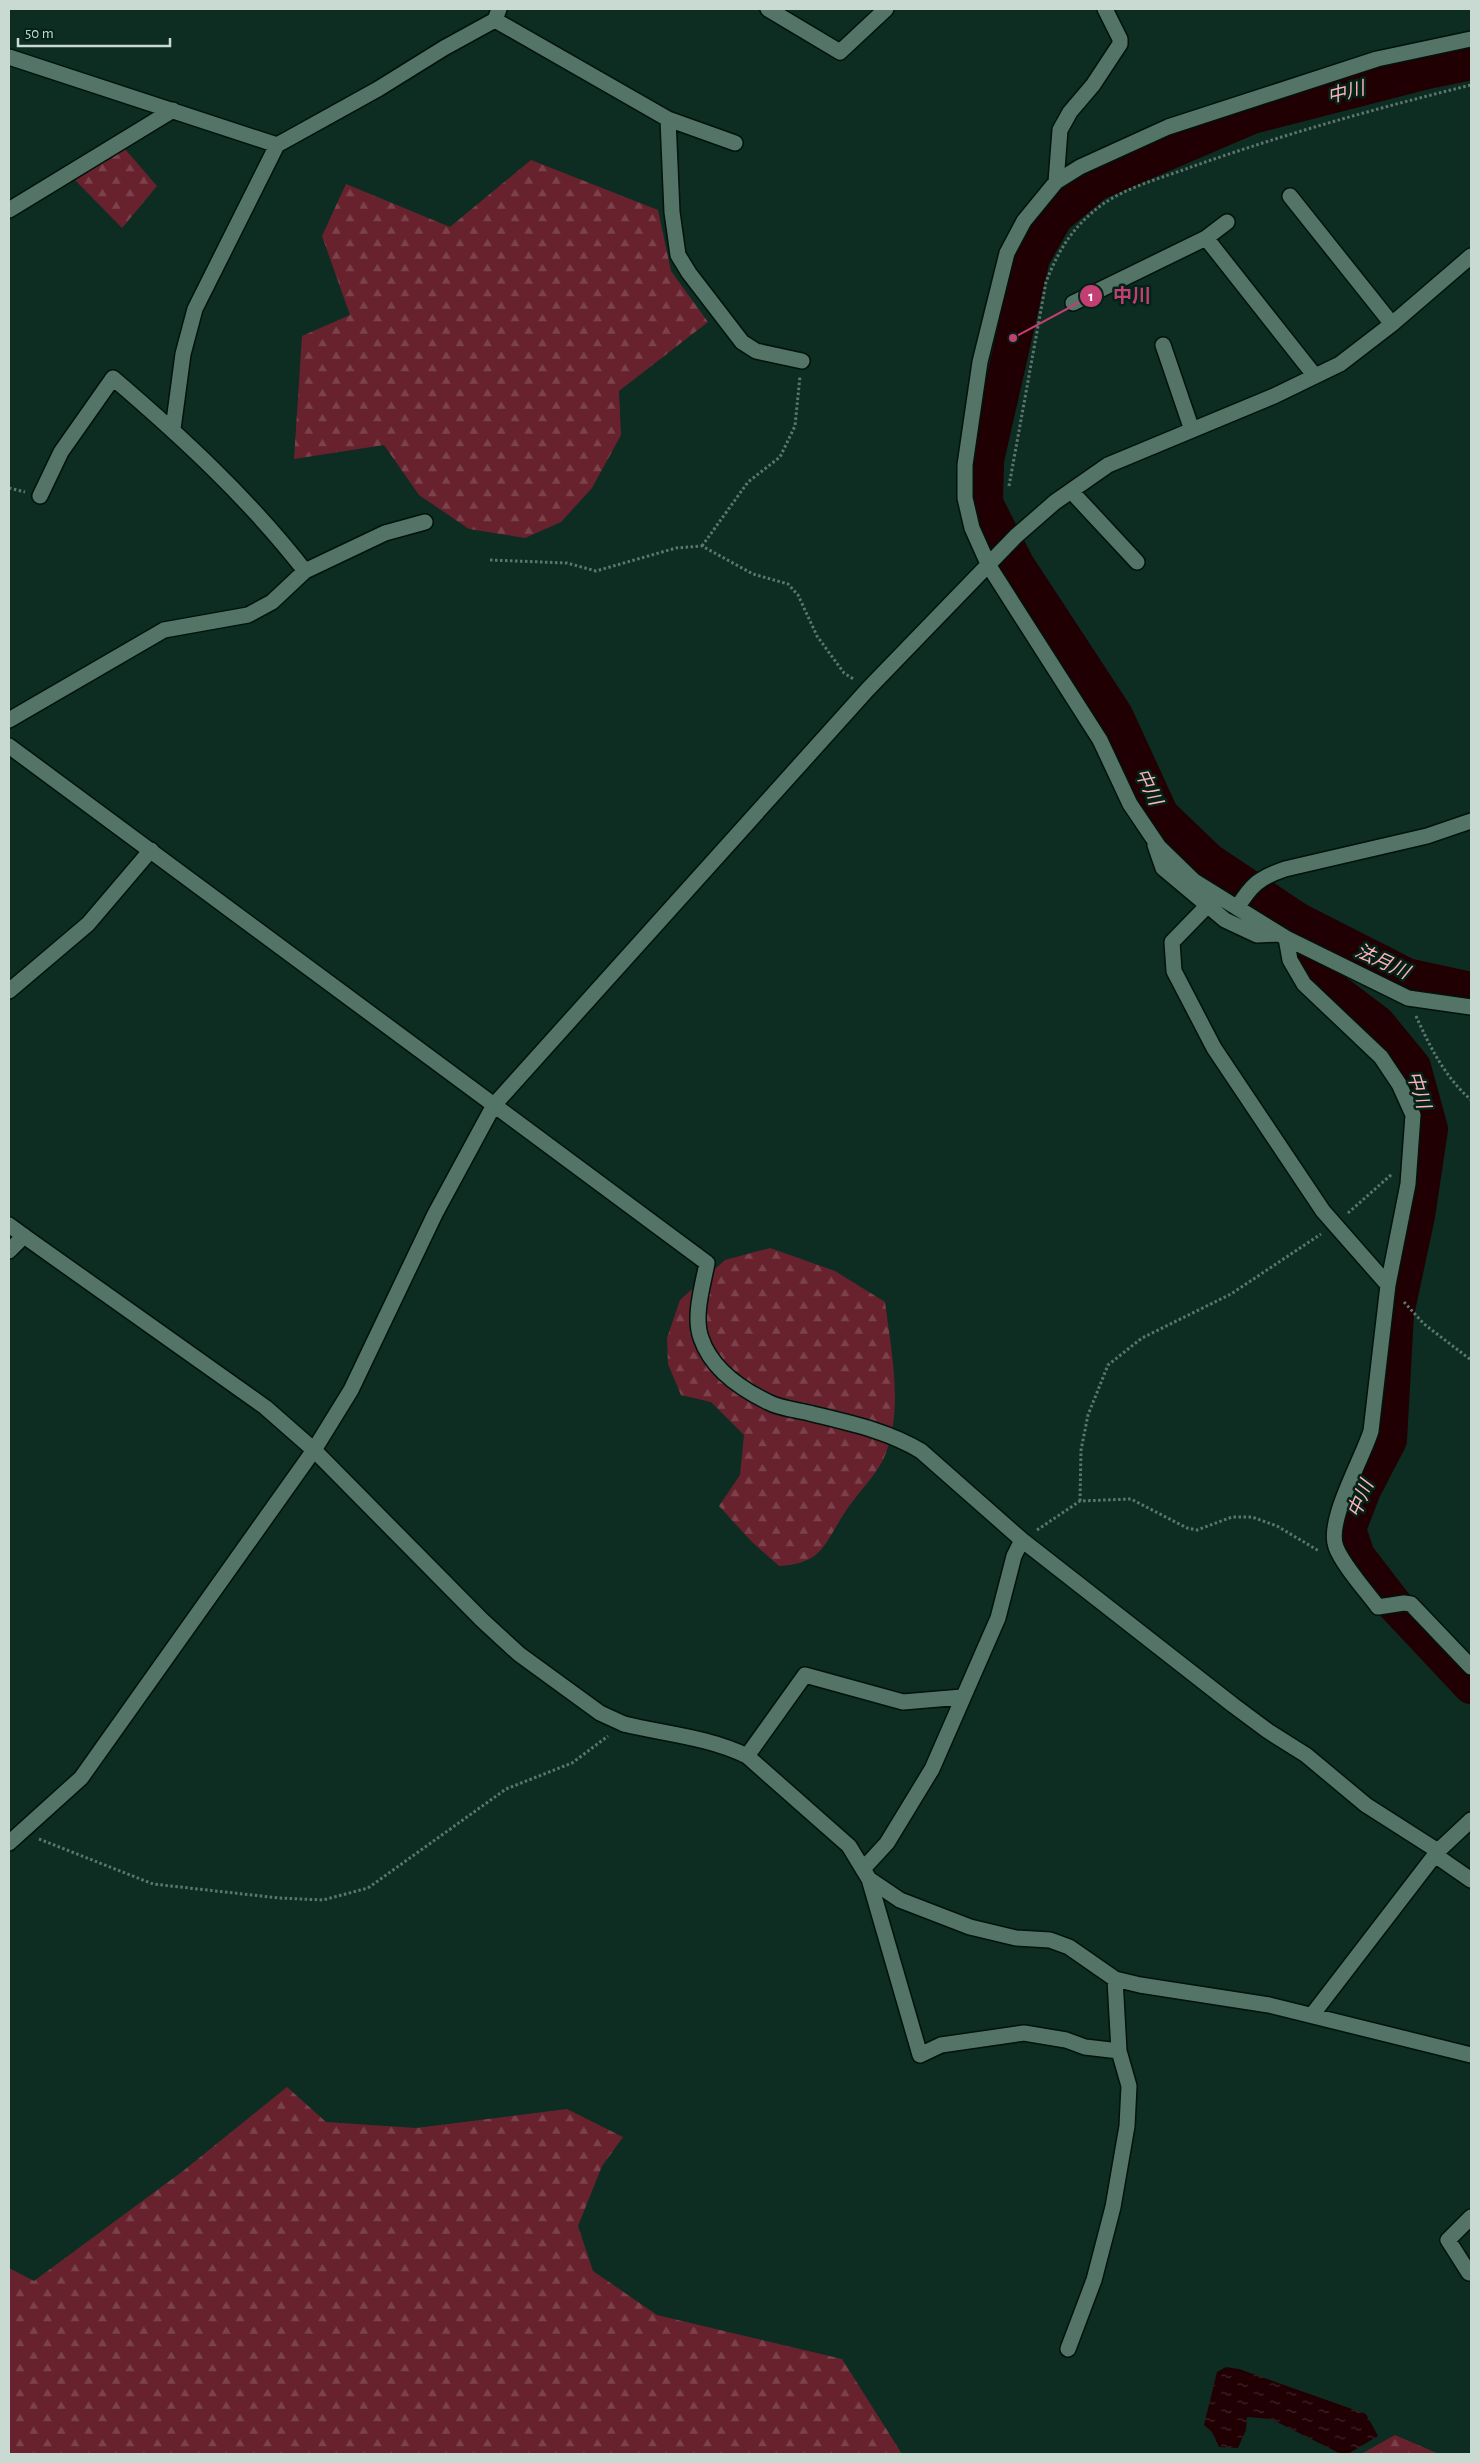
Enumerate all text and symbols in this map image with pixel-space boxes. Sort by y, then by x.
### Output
scale bar [18,15,170,47]
text: 50 m [25,26,54,41]
water label: 中川 [1325,78,1369,107]
callout: 中川 [1078,279,1161,313]
text: 中川 [1113,286,1151,306]
text: 1 [1088,289,1094,304]
water label: 中川 [1131,765,1166,810]
water label: 法月川 [1352,940,1414,983]
water label: 中川 [1403,1069,1434,1113]
water label: 中川 [1344,1476,1378,1520]

